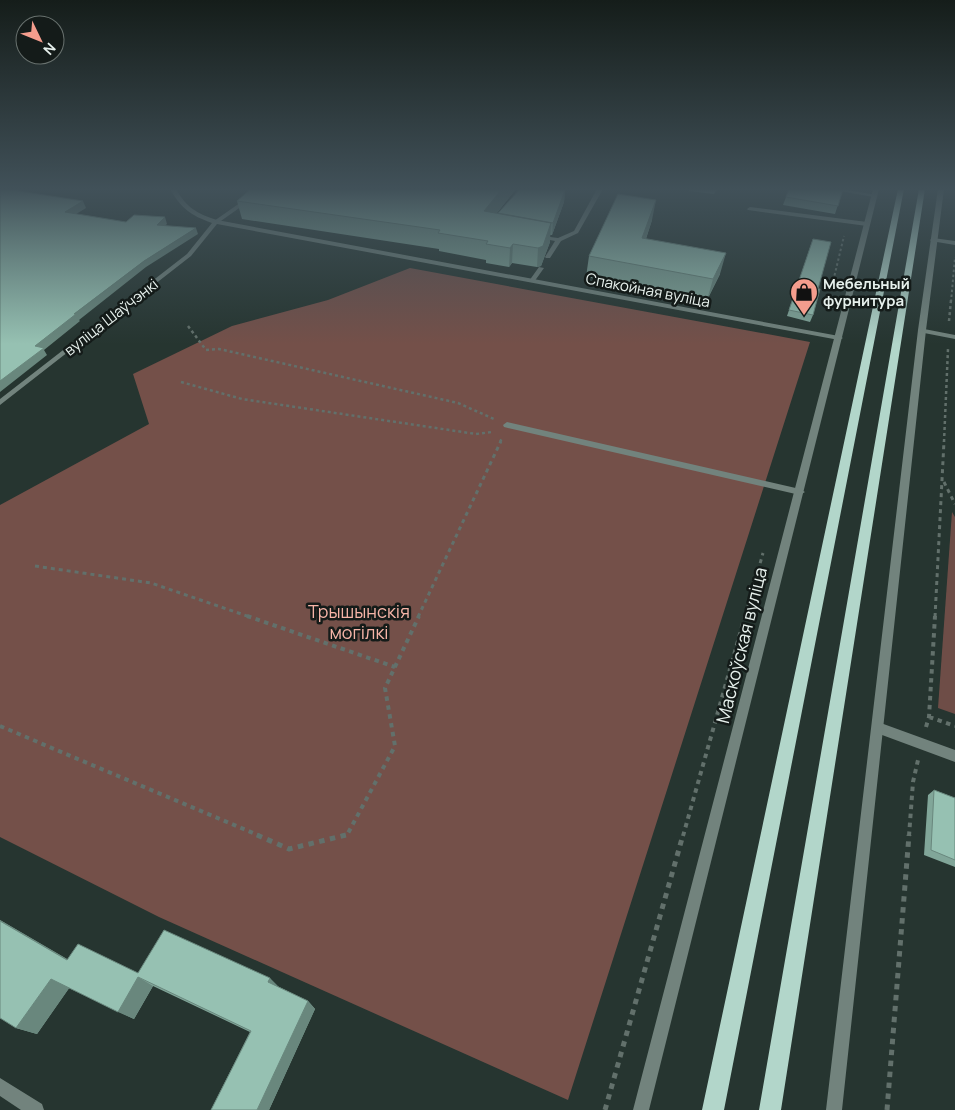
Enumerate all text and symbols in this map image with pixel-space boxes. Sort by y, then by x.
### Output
north arrow [15,15,65,65]
text: N [39,39,60,59]
street label: Спакойная вуліца [584,268,712,312]
place label: Мебельный фурнитура [823,273,910,311]
street label: вуліца Шаўчэнкі [60,274,162,360]
shop icon: Мебельный фурнитура [789,277,819,316]
street label: Маскоўская вуліца [710,564,772,726]
park label: Трышынскія могілкі [308,599,410,644]

